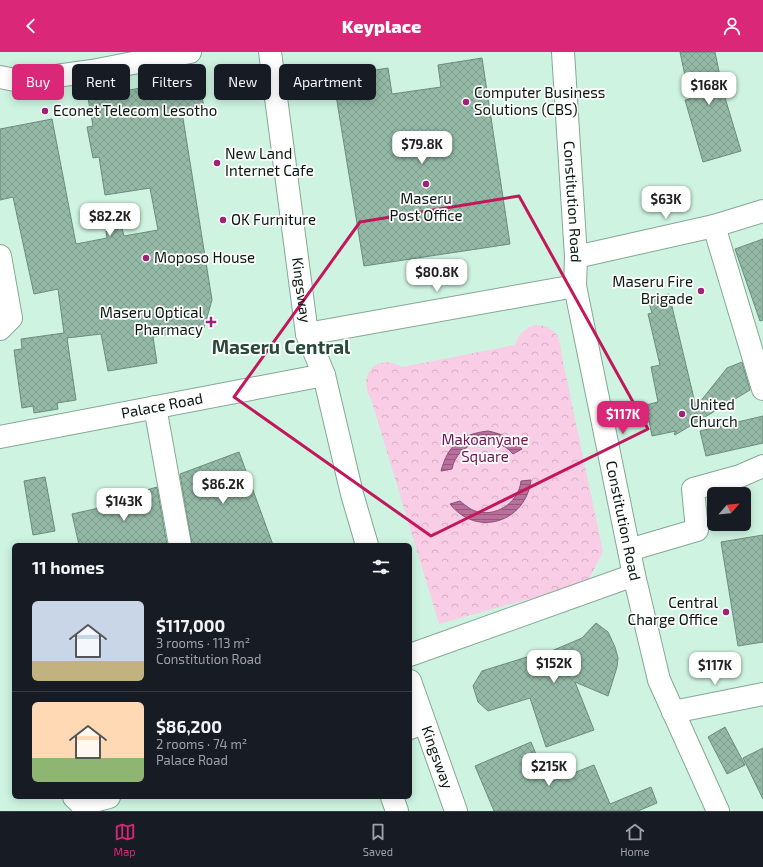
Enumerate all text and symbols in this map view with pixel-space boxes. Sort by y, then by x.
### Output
icon: back [20,15,42,37]
text: Keyplace [342,15,421,37]
icon: person [721,15,743,37]
chip: Buy [12,64,64,100]
chip: Rent [72,64,130,100]
chip: Filters [138,64,206,100]
chip: New [214,64,271,100]
chip: Apartment [279,64,376,100]
pin: $168K [681,72,737,106]
text: $168K [690,77,728,93]
place label: Computer Business Solutions (CBS) [474,83,605,118]
marker: Computer Business Solutions (CBS) [461,97,471,107]
place label: Econet Telecom Lesotho [53,101,217,119]
marker: Econet Telecom Lesotho [40,106,50,116]
pin: $79.8K [389,131,455,165]
text: $79.8K [401,136,443,152]
street label: Constitution Road [561,140,586,263]
place label: New Land Internet Cafe [225,144,314,179]
marker: New Land Internet Cafe [212,158,222,168]
marker: Maseru Post Office [421,179,431,189]
pin: $63K [642,186,690,220]
place label: Maseru Post Office [389,189,463,224]
text: $63K [651,191,681,207]
pin: $82.2K [77,203,143,237]
text: $82.2K [89,208,131,224]
place label: OK Furniture [231,210,316,228]
marker: OK Furniture [218,215,228,225]
place label: Moposo House [154,248,255,266]
marker: Moposo House [141,253,151,263]
street label: Kingsway [289,256,315,324]
pin: $80.8K [404,259,470,293]
text: $80.8K [415,264,459,280]
place label: Maseru Fire Brigade [612,272,693,307]
marker: Maseru Fire Brigade [696,286,706,296]
place label: Maseru Optical Pharmacy [100,303,204,338]
marker: Maseru Optical Pharmacy [206,317,216,327]
district label: Maseru Central [212,335,351,358]
street label: Palace Road [119,388,204,422]
place label: United Church [690,395,738,430]
pin: $117K [595,401,651,435]
text: $117K [606,406,640,422]
marker: United Church [677,409,687,419]
park label: Makoanyane Square [441,430,529,465]
street label: Constitution Road [603,459,645,582]
pin: $86.2K [190,471,256,505]
text: $86.2K [202,476,244,492]
north arrow [707,487,751,531]
map controls [707,487,751,531]
pin: $143K [96,488,152,522]
text: $143K [105,493,143,509]
icon: filters [370,556,392,578]
text: 11 homes [32,557,104,577]
place label: Central Charge Office [628,593,719,628]
marker: Central Charge Office [721,607,731,617]
text: $117,000 [156,615,225,635]
icon: home [64,617,112,665]
text: 3 rooms · 113 m² [156,635,250,651]
pin: $152K [526,650,582,684]
text: Constitution Road [156,651,261,667]
pin: $117K [687,652,743,686]
text: $152K [536,655,572,671]
text: $117K [698,657,732,673]
text: $86,200 [156,716,222,736]
icon: home [64,718,112,766]
street label: Kingsway [418,723,457,791]
text: 2 rooms · 74 m² [156,736,247,752]
text: Palace Road [156,752,228,768]
pin: $215K [521,753,577,787]
text: $215K [531,758,567,774]
tab: Map [114,821,136,858]
tab: Saved [363,821,393,858]
tab: Home [620,821,649,858]

